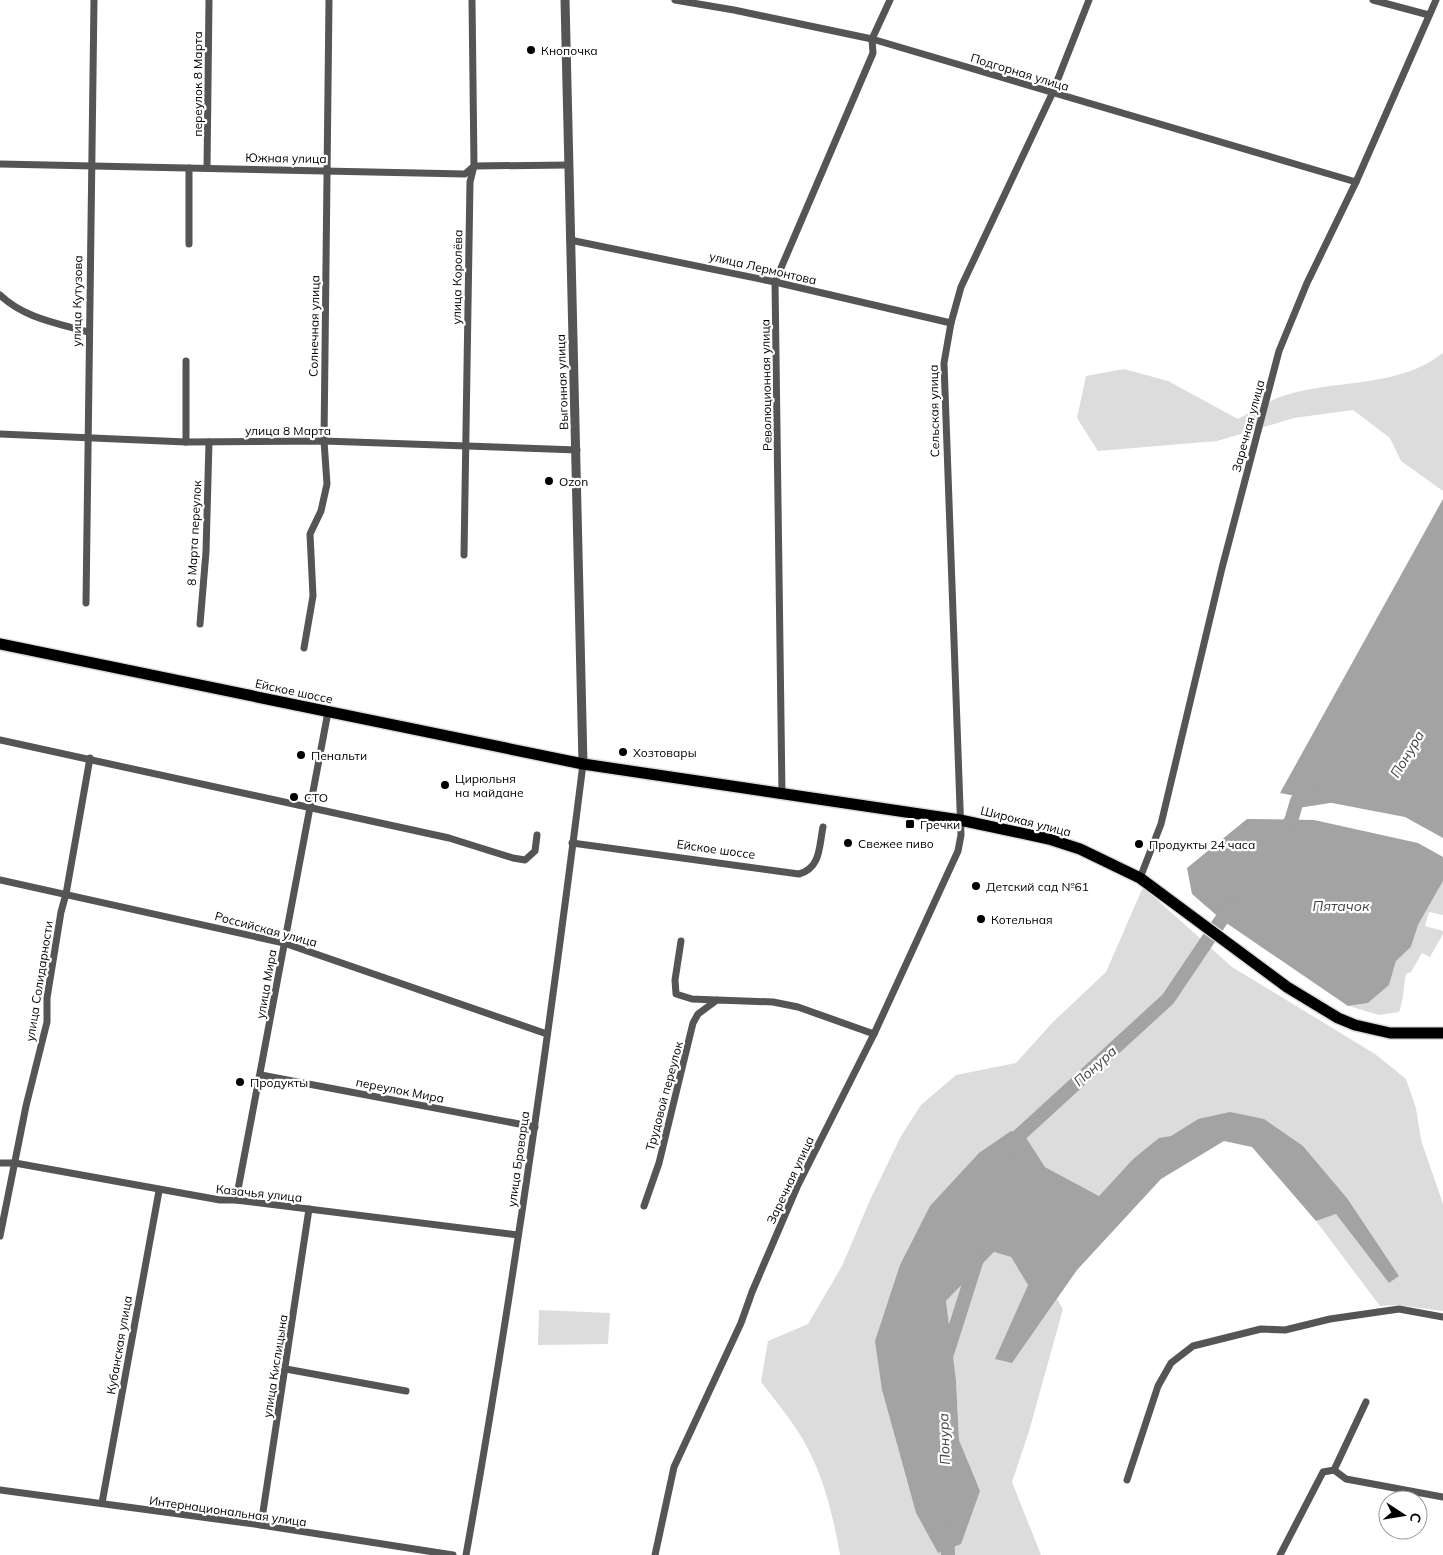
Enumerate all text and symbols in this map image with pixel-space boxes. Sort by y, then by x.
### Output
street label: переулок 8 Марта [190,31,205,137]
place label: Кнопочка [541,43,598,58]
marker: Кнопочка [525,44,537,56]
street label: Подгорная улица [969,50,1071,94]
street label: Южная улица [245,150,327,166]
street label: улица Королёва [449,229,465,325]
street label: улица Лермонтова [708,248,818,288]
street label: улица Кутузова [69,255,85,347]
street label: Солнечная улица [306,275,322,377]
street label: Революционная улица [757,319,775,451]
street label: Выгонная улица [553,334,571,430]
street label: Сельская улица [926,364,942,458]
street label: Заречная улица [1228,378,1268,474]
street label: улица 8 Марта [245,423,331,438]
place label: Ozon [559,474,588,489]
marker: Ozon [543,475,555,487]
street label: 8 Марта переулок [184,479,204,586]
street label: Ейское шоссе [254,675,335,707]
water label: Понура [1386,727,1428,781]
place label: Хозтовары [633,745,697,760]
marker: Хозтовары [617,746,629,758]
place label: Пенальти [311,748,367,763]
marker: Пенальти [295,749,307,761]
place label: Цирюльня на майдане [455,771,524,800]
marker: Цирюльня на майдане [439,779,451,791]
place label: СТО [304,790,328,805]
marker: СТО [288,791,300,803]
street label: Широкая улица [979,802,1073,840]
place label: Гречки [920,817,960,832]
marker: Гречки [904,818,916,830]
street label: Ейское шоссе [676,836,757,862]
place label: Свежее пиво [858,836,934,851]
marker: Свежее пиво [842,837,854,849]
place label: Продукты 24 часа [1149,837,1255,852]
marker: Продукты 24 часа [1133,838,1145,850]
place label: Детский сад №61 [986,879,1089,894]
marker: Детский сад №61 [970,880,982,892]
water label: Пятачок [1313,897,1370,915]
street label: Российская улица [213,908,319,950]
place label: Котельная [991,912,1053,927]
marker: Котельная [975,913,987,925]
street label: улица Солидарности [22,920,56,1042]
street label: улица Мира [253,948,279,1020]
street label: Трудовой переулок [642,1039,686,1152]
water label: Понура [1070,1042,1121,1090]
street label: переулок Мира [355,1074,445,1106]
place label: Продукты [250,1075,308,1090]
marker: Продукты [234,1076,246,1088]
street label: улица Броварца [504,1110,532,1208]
street label: Заречная улица [763,1134,817,1226]
street label: Казачья улица [215,1181,303,1205]
street label: Кубанская улица [103,1294,135,1396]
street label: улица Кислицына [259,1313,291,1419]
water label: Понура [934,1412,954,1465]
north arrow [1378,1490,1428,1540]
street label: Интернациональная улица [148,1493,308,1529]
text: С [1406,1511,1426,1524]

